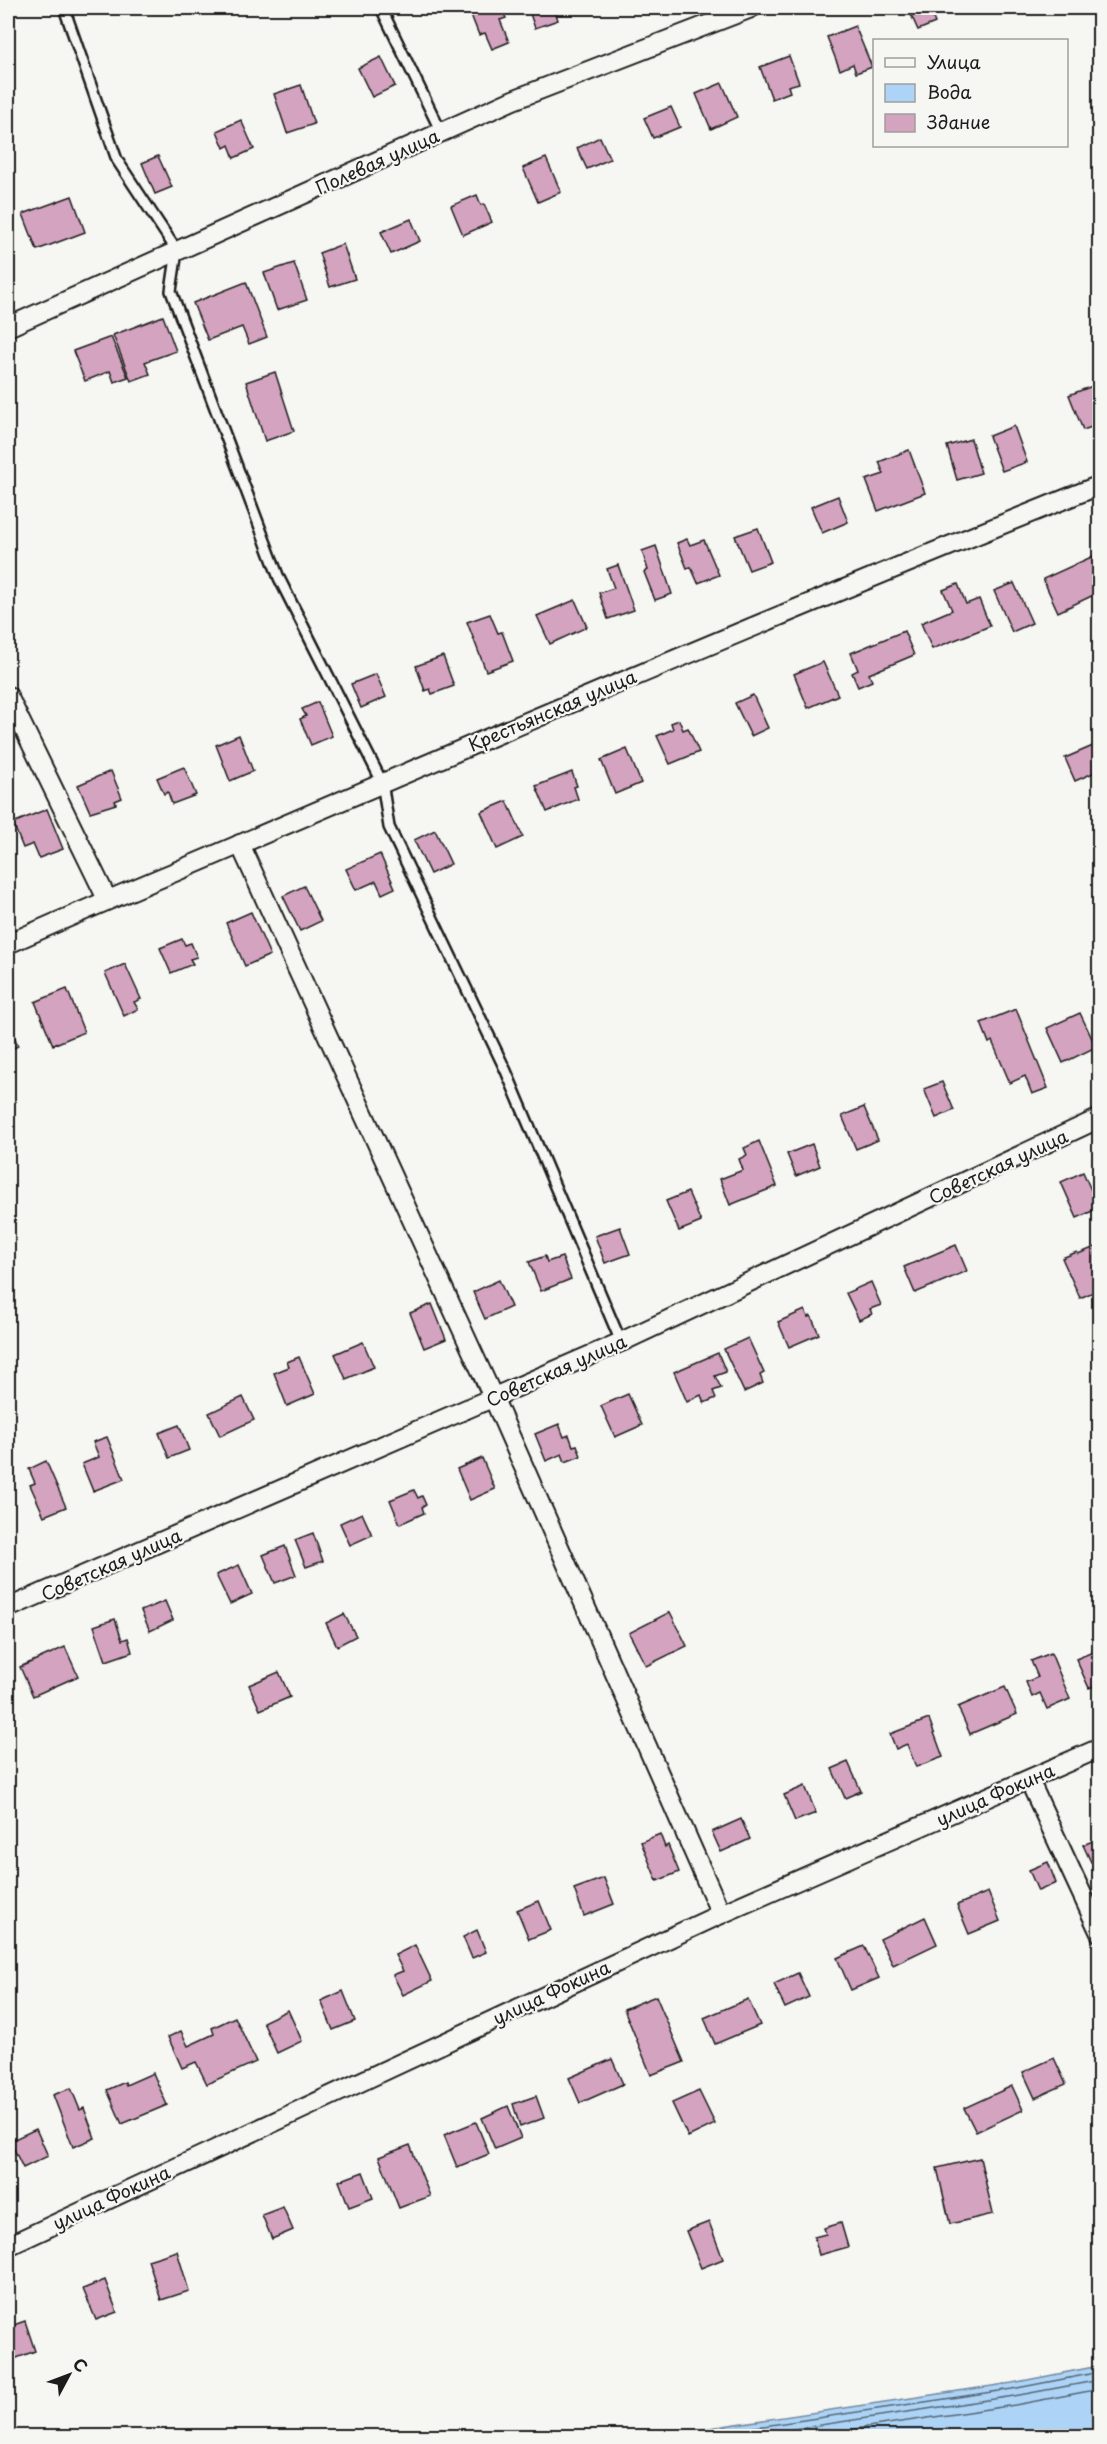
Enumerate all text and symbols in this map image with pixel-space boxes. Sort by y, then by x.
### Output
legend [873,39,1068,147]
text: Улица [927,48,981,75]
text: Вода [927,78,972,105]
text: Здание [927,108,990,135]
street label: Полевая улица [311,121,444,200]
street label: Крестьянская улица [464,662,641,758]
street label: Советская улица [924,1122,1073,1210]
street label: Советская улица [482,1327,631,1413]
street label: Советская улица [37,1521,186,1607]
street label: улица Фокина [932,1756,1059,1832]
street label: улица Фокина [488,1953,615,2031]
street label: улица Фокина [48,2158,175,2236]
north arrow [39,2345,99,2405]
text: С [68,2352,94,2377]

